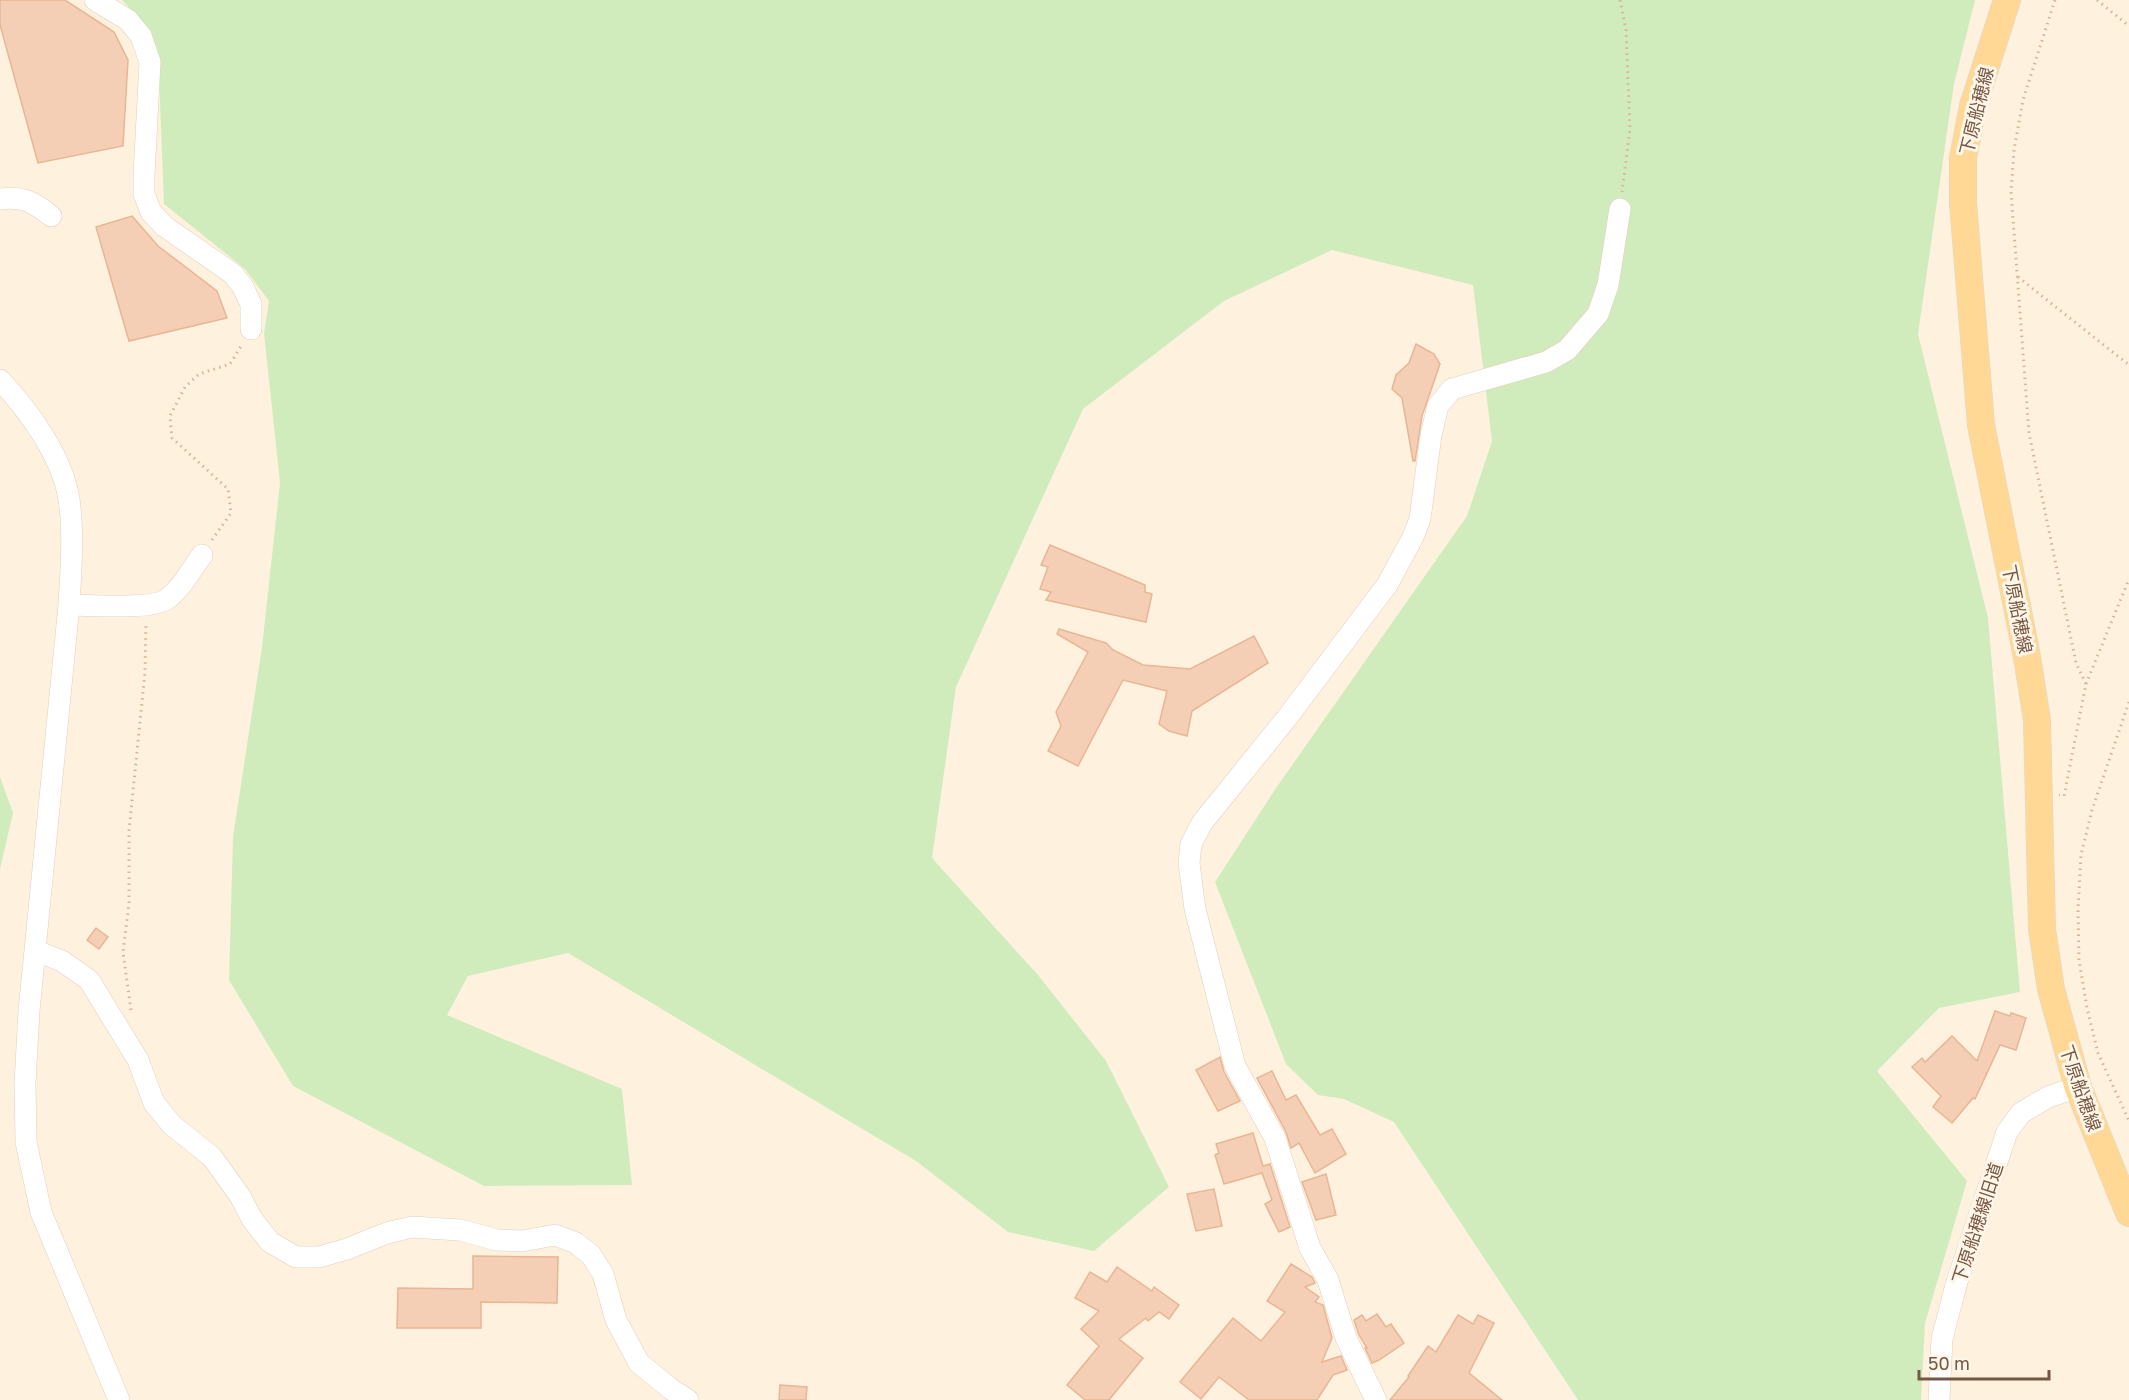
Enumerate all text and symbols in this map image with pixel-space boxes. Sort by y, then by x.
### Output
street label: 下原船穂線 [1954,65,1998,157]
street label: 下原船穂線 [1999,563,2037,655]
street label: 下原船穂線 [2056,1042,2106,1134]
street label: 下原船穂線旧道 [1947,1160,2007,1286]
scale bar [1919,1343,2050,1381]
text: 50 m [1928,1352,1970,1374]

